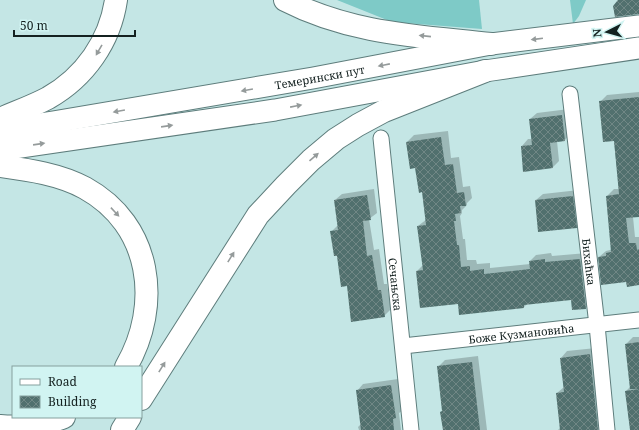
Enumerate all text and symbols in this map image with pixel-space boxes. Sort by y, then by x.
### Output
scale bar [14,12,135,38]
north arrow [587,12,627,52]
text: 50 m [20,17,48,34]
text: N [589,28,604,38]
one-way arrow [418,33,431,40]
one-way arrow [531,35,543,42]
one-way arrow [95,44,102,55]
street label: Темерински пут [273,61,366,92]
one-way arrow [378,62,390,68]
one-way arrow [241,87,253,93]
one-way arrow [290,102,302,108]
one-way arrow [113,108,125,114]
one-way arrow [161,123,173,129]
one-way arrow [33,141,45,147]
one-way arrow [309,153,319,162]
one-way arrow [110,207,120,217]
street label: Бихаћка [579,238,600,286]
one-way arrow [228,251,235,263]
street label: Сечањска [386,257,406,312]
street label: Боже Кузмановића [468,320,575,346]
one-way arrow [158,361,166,372]
legend [12,366,142,418]
text: Road [48,373,78,390]
text: Building [48,393,97,410]

